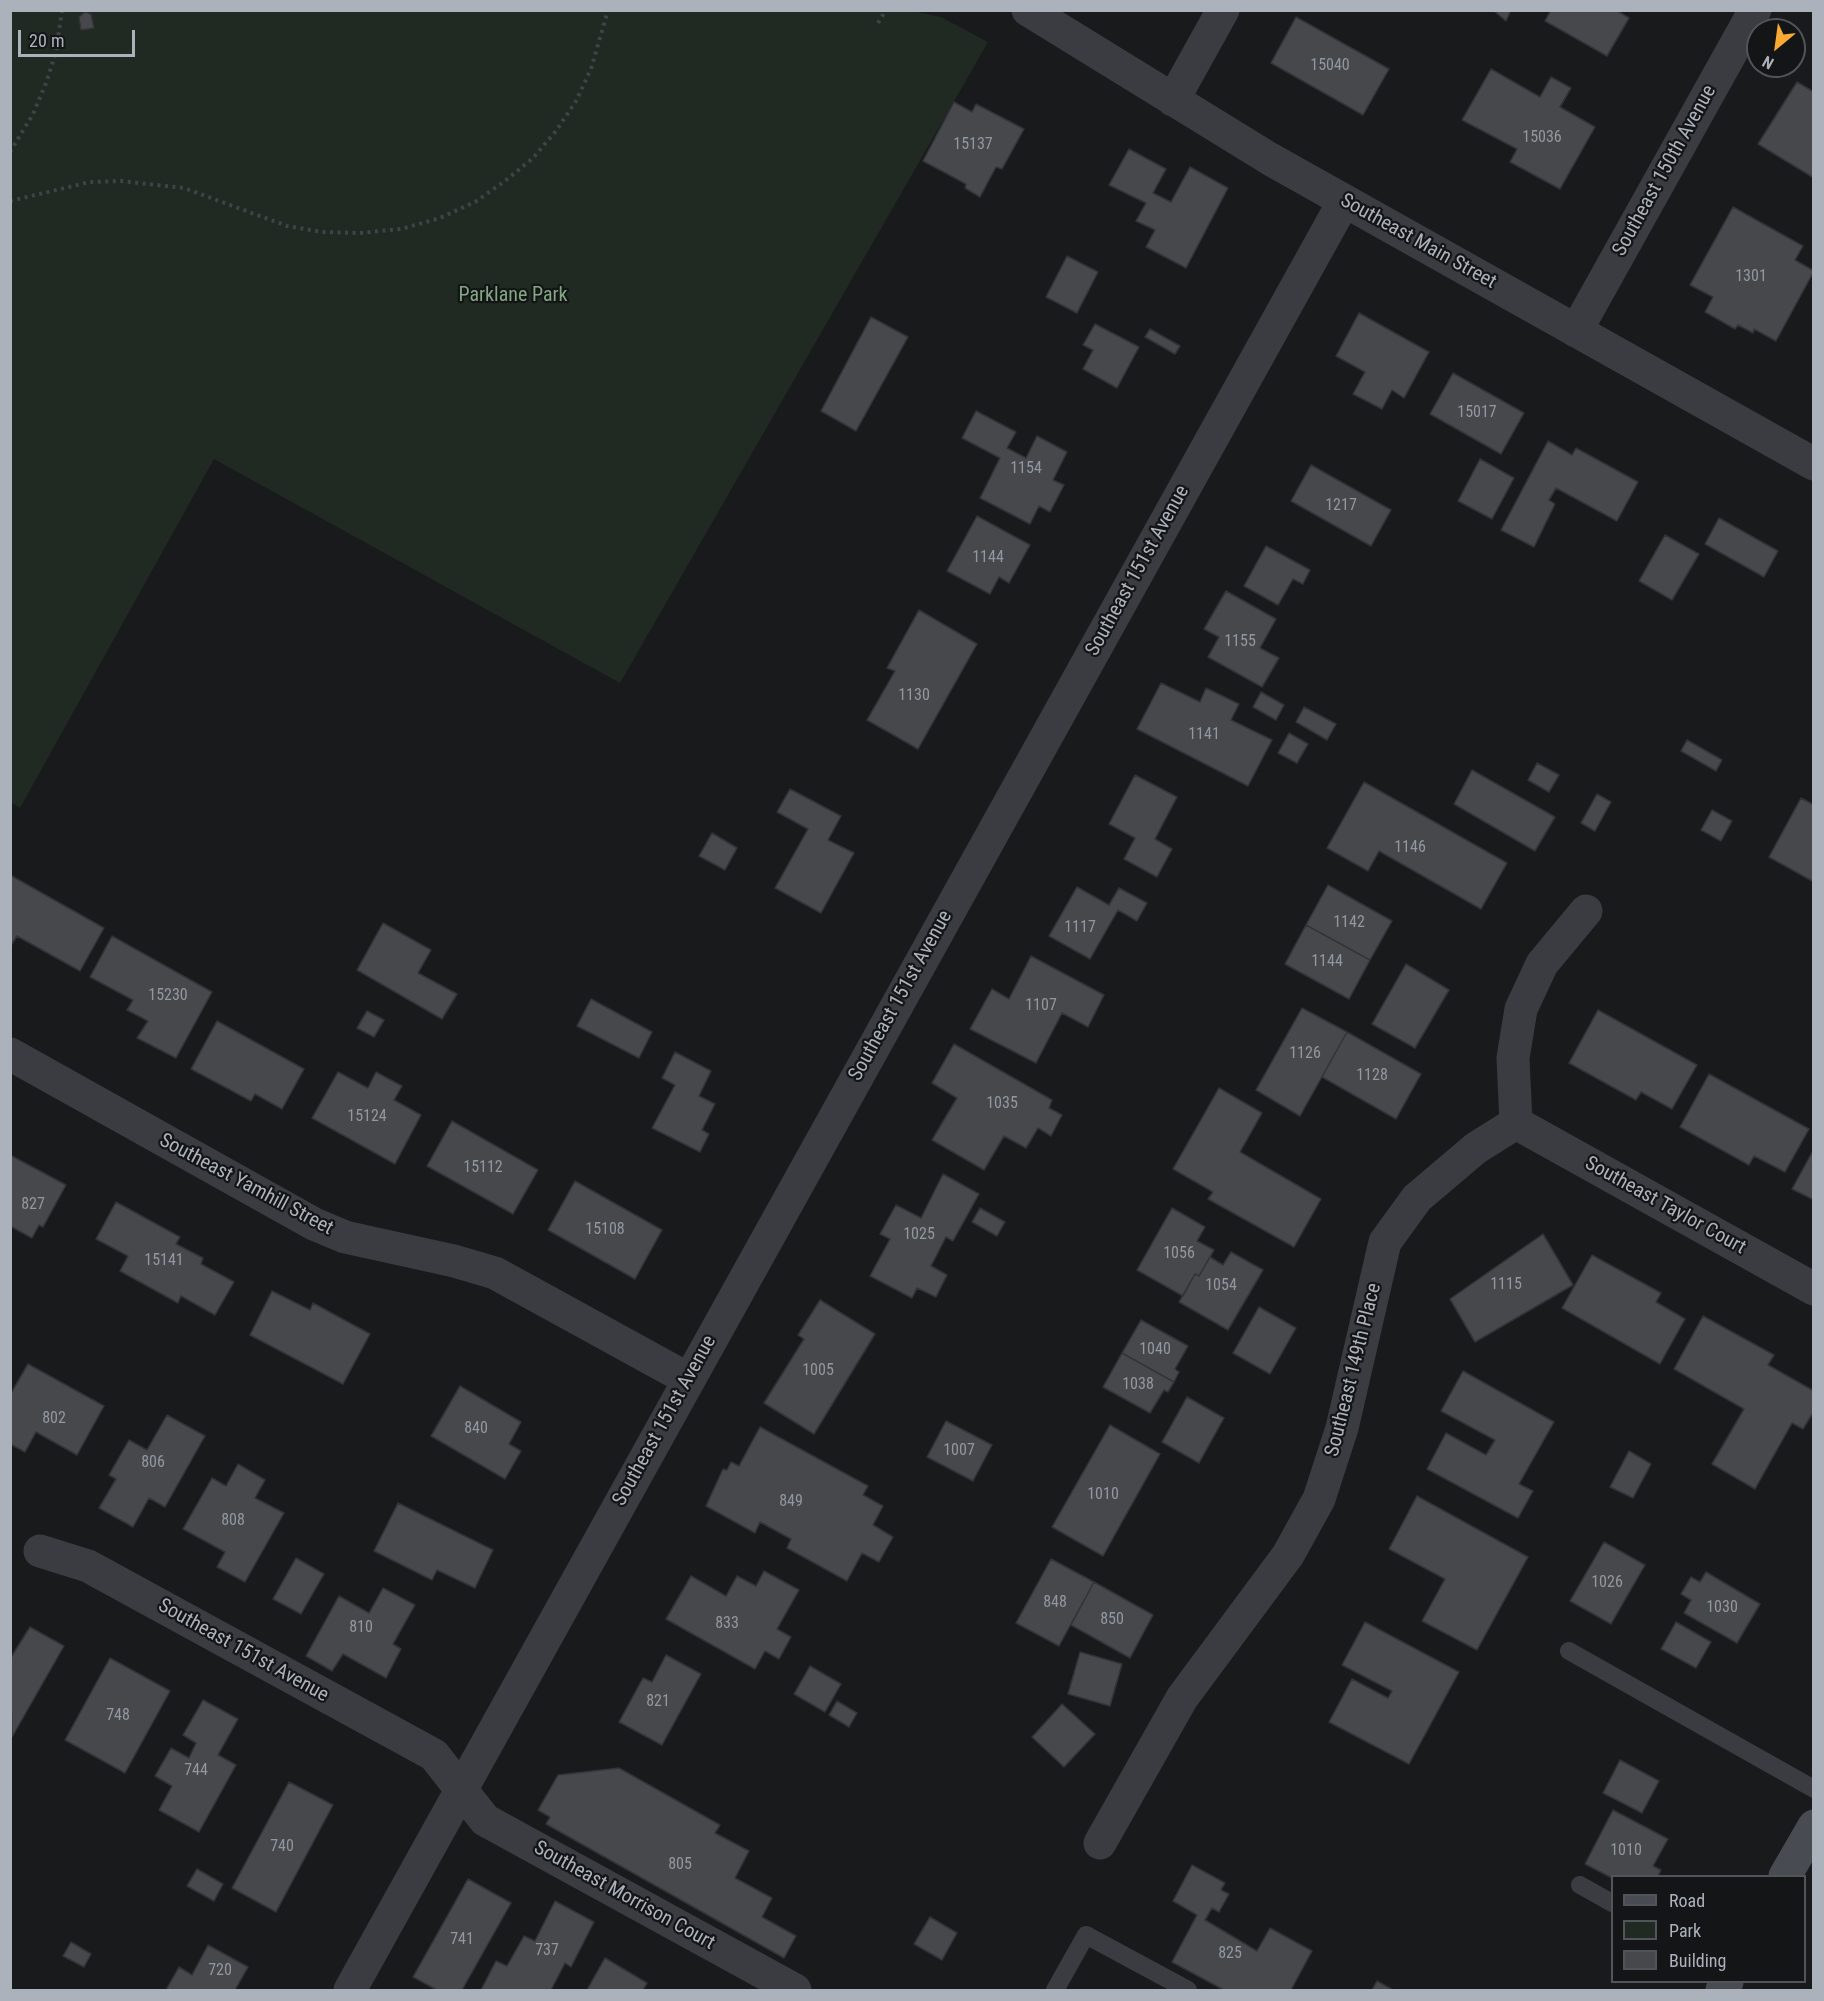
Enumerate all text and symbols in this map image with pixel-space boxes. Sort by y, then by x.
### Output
scale bar [21,18,138,56]
north arrow [1746,18,1806,78]
text: 20 m [29,30,64,51]
text: N [1759,52,1777,73]
house number: 15040 [1310,56,1350,76]
street label: Southeast 150th Avenue [1608,81,1722,261]
house number: 15036 [1522,128,1562,148]
house number: 15137 [953,135,993,155]
street label: Southeast Main Street [1336,189,1500,295]
house number: 1301 [1735,267,1767,287]
park label: Parklane Park [458,284,568,308]
house number: 15017 [1457,403,1497,423]
house number: 1154 [1010,459,1042,479]
street label: Southeast 151st Avenue [1081,482,1195,660]
house number: 1217 [1325,496,1357,516]
house number: 1144 [972,548,1004,568]
house number: 1155 [1224,632,1256,652]
house number: 1130 [898,686,930,706]
house number: 1141 [1188,725,1220,745]
house number: 1146 [1394,838,1426,858]
street label: Southeast 151st Avenue [844,907,958,1085]
house number: 1142 [1333,913,1365,933]
house number: 1117 [1064,918,1096,938]
house number: 1144 [1311,952,1343,972]
house number: 15230 [148,986,188,1006]
house number: 1107 [1025,996,1057,1016]
house number: 1126 [1289,1044,1321,1064]
house number: 1128 [1356,1066,1388,1086]
house number: 1035 [986,1094,1018,1114]
house number: 15124 [347,1107,387,1127]
street label: Southeast Yamhill Street [155,1129,337,1241]
street label: Southeast Taylor Court [1580,1152,1750,1260]
house number: 15112 [463,1158,503,1178]
house number: 827 [21,1195,45,1215]
house number: 15108 [585,1220,625,1240]
house number: 1025 [903,1225,935,1245]
house number: 1056 [1163,1244,1195,1264]
house number: 15141 [144,1251,184,1271]
house number: 1115 [1490,1275,1522,1295]
house number: 1054 [1205,1276,1237,1296]
street label: Southeast 149th Place [1321,1281,1387,1459]
street label: Southeast 151st Avenue [608,1332,722,1510]
house number: 1040 [1139,1340,1171,1360]
house number: 1005 [802,1361,834,1381]
house number: 1038 [1122,1375,1154,1395]
house number: 802 [42,1409,66,1429]
house number: 840 [464,1419,488,1439]
house number: 1007 [943,1441,975,1461]
house number: 806 [141,1453,165,1473]
house number: 1010 [1087,1485,1119,1505]
house number: 849 [779,1492,803,1512]
house number: 808 [221,1511,245,1531]
house number: 1026 [1591,1573,1623,1593]
house number: 848 [1043,1593,1067,1613]
street label: Southeast 151st Avenue [154,1594,332,1708]
house number: 1030 [1706,1598,1738,1618]
house number: 850 [1100,1610,1124,1630]
house number: 833 [715,1614,739,1634]
house number: 810 [349,1618,373,1638]
house number: 821 [646,1692,670,1712]
house number: 748 [106,1706,130,1726]
house number: 744 [184,1761,208,1781]
street label: Southeast Morrison Court [529,1836,719,1956]
house number: 740 [270,1837,294,1857]
house number: 1010 [1610,1841,1642,1861]
house number: 805 [668,1855,692,1875]
legend [1611,1875,1806,1983]
text: Road [1669,1890,1705,1911]
text: Park [1669,1920,1701,1941]
house number: 741 [450,1930,474,1950]
house number: 737 [535,1941,559,1961]
house number: 825 [1218,1944,1242,1964]
text: Building [1669,1950,1726,1971]
house number: 720 [208,1961,232,1981]

